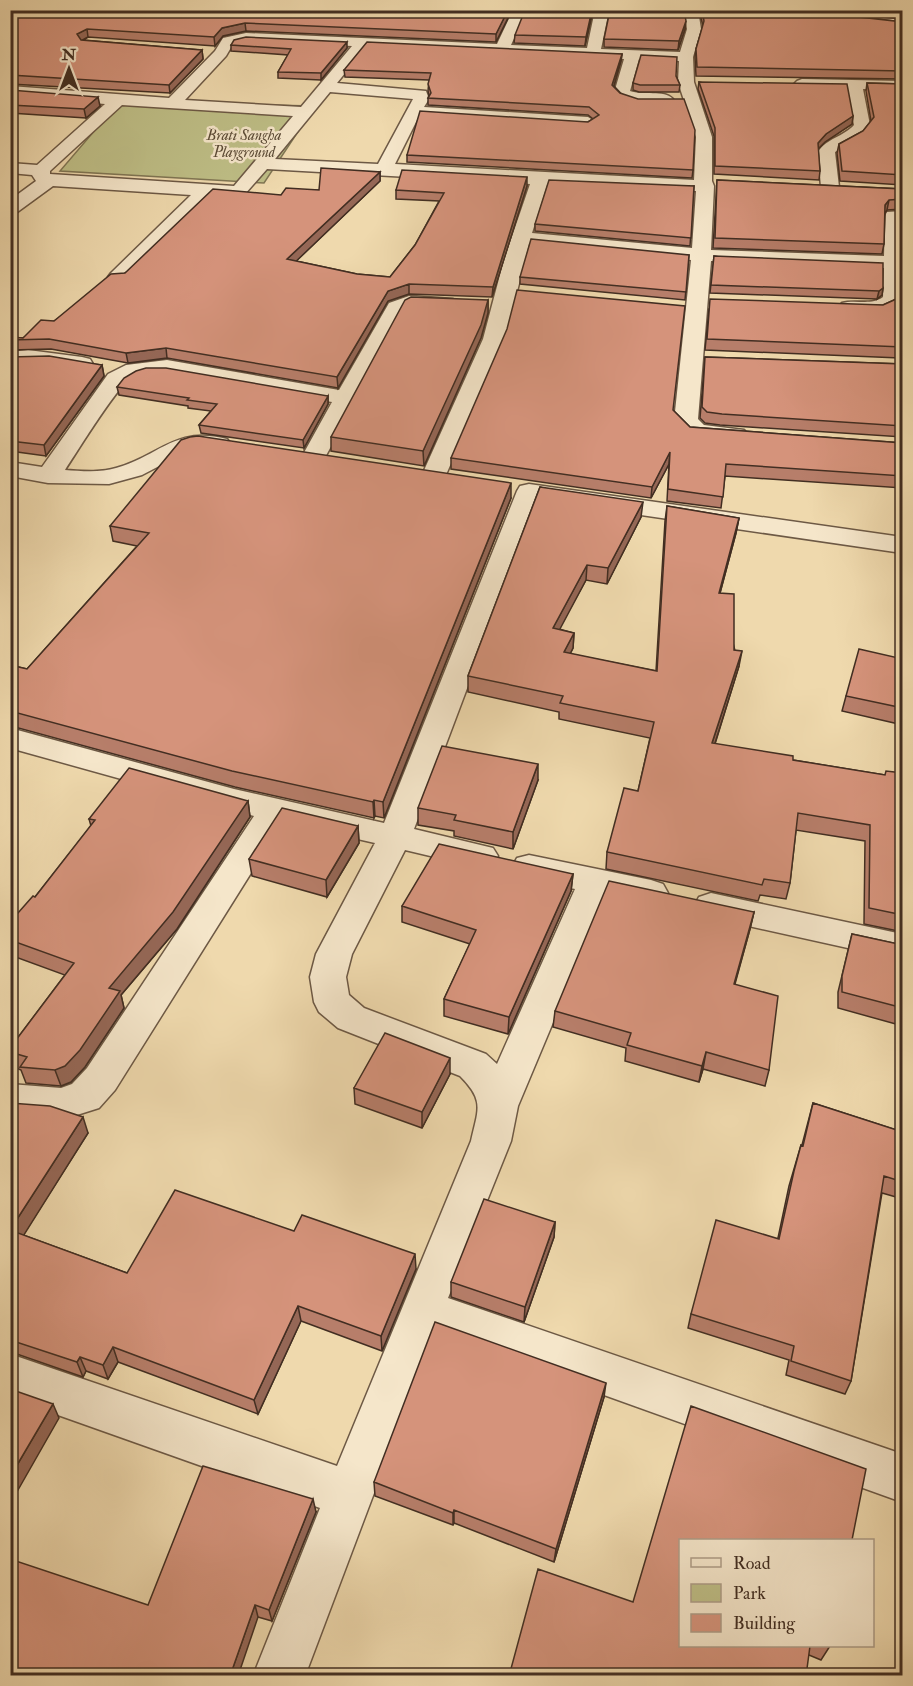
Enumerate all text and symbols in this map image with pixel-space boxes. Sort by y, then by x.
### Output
north arrow [39,39,99,99]
text: N [61,45,77,65]
park label: Brati Sangha Playground [206,126,281,162]
legend [679,1539,874,1647]
text: Road [733,1552,771,1575]
text: Park [733,1582,766,1605]
text: Building [733,1612,796,1635]

